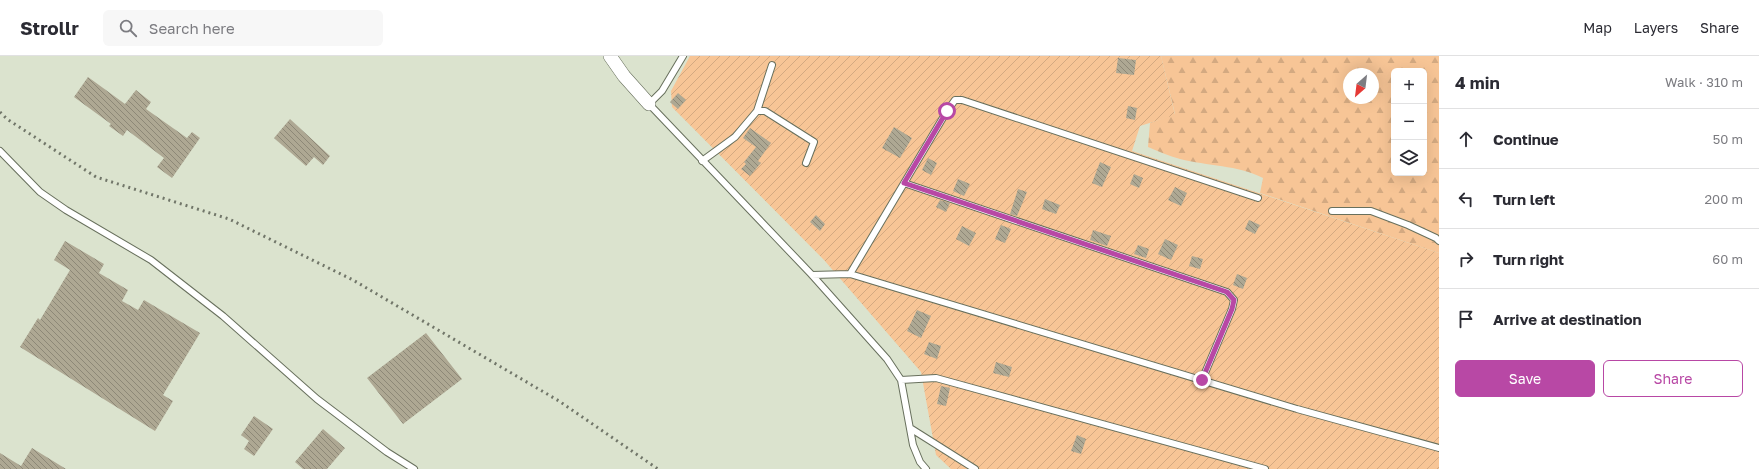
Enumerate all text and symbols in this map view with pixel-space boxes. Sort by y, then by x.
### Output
search box [103,10,383,46]
text: Strollr [20,16,79,39]
icon: search [117,17,139,39]
text: Search here [149,19,235,37]
text: Map [1583,19,1612,36]
text: Layers [1634,19,1678,36]
text: Share [1700,19,1739,36]
north arrow [1343,68,1379,104]
map controls [1391,68,1427,176]
button: + [1391,68,1427,104]
text: 4 min [1455,72,1500,93]
text: Walk · 310 m [1665,74,1743,90]
route start [938,102,956,120]
button: − [1391,104,1427,140]
icon: ahead [1455,128,1477,150]
text: Continue [1493,130,1559,148]
text: 50 m [1713,131,1743,147]
button: layers [1391,140,1427,176]
icon: left [1455,188,1477,210]
text: Turn left [1493,190,1555,208]
text: 200 m [1705,191,1743,207]
icon: right [1455,248,1477,270]
text: Turn right [1493,250,1564,268]
text: 60 m [1712,251,1743,267]
icon: arrive [1455,308,1477,330]
text: Arrive at destination [1493,310,1642,328]
button: Save [1455,360,1595,397]
button: Share [1603,360,1743,397]
route end [1193,371,1211,389]

